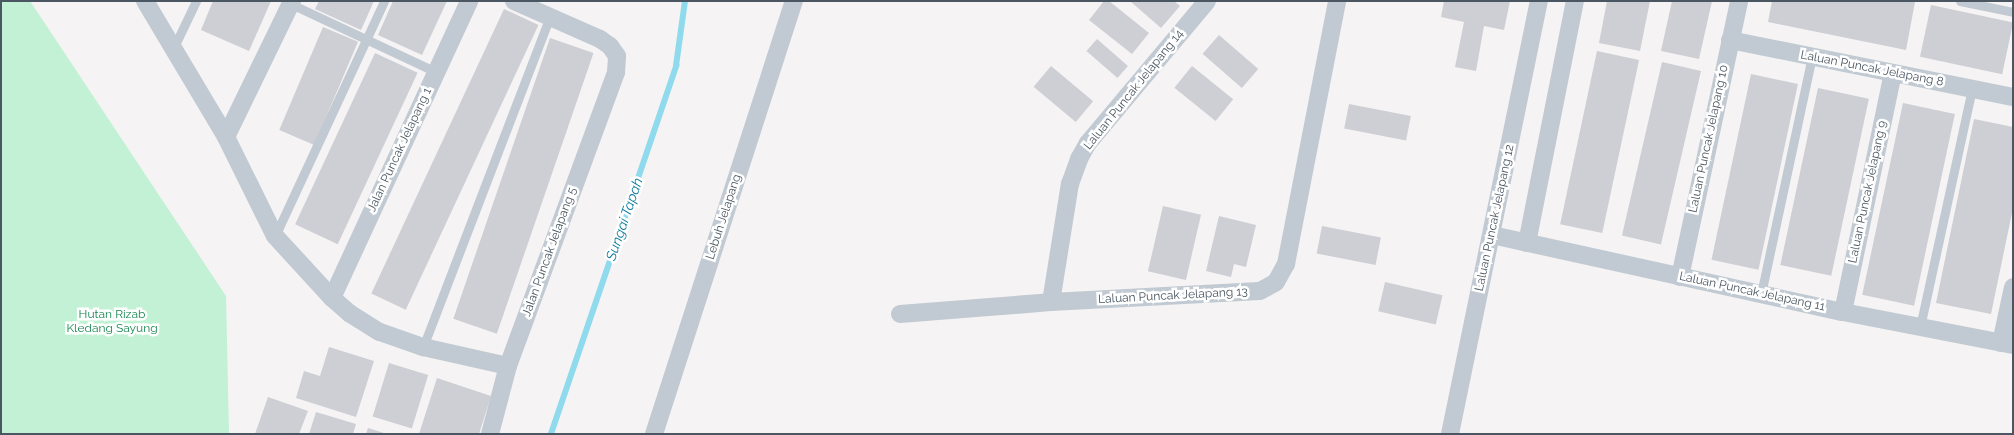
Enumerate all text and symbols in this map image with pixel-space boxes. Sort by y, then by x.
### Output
street label: Laluan Puncak Jelapang 14 [1081,27,1187,153]
street label: Laluan Puncak Jelapang 8 [1799,48,1945,90]
street label: Laluan Puncak Jelapang 10 [1686,64,1732,214]
street label: Jalan Puncak Jelapang 1 [365,86,435,214]
street label: Laluan Puncak Jelapang 9 [1846,119,1890,265]
street label: Laluan Puncak Jelapang 12 [1472,143,1518,293]
street label: Lebuh Jelapang [703,172,745,262]
water label: Sungai Tapah [602,175,646,263]
street label: Jalan Puncak Jelapang 5 [520,185,580,319]
street label: Laluan Puncak Jelapang 11 [1678,269,1826,315]
street label: Laluan Puncak Jelapang 13 [1098,285,1248,307]
park label: Hutan Rizab Kledang Sayung [66,308,158,336]

